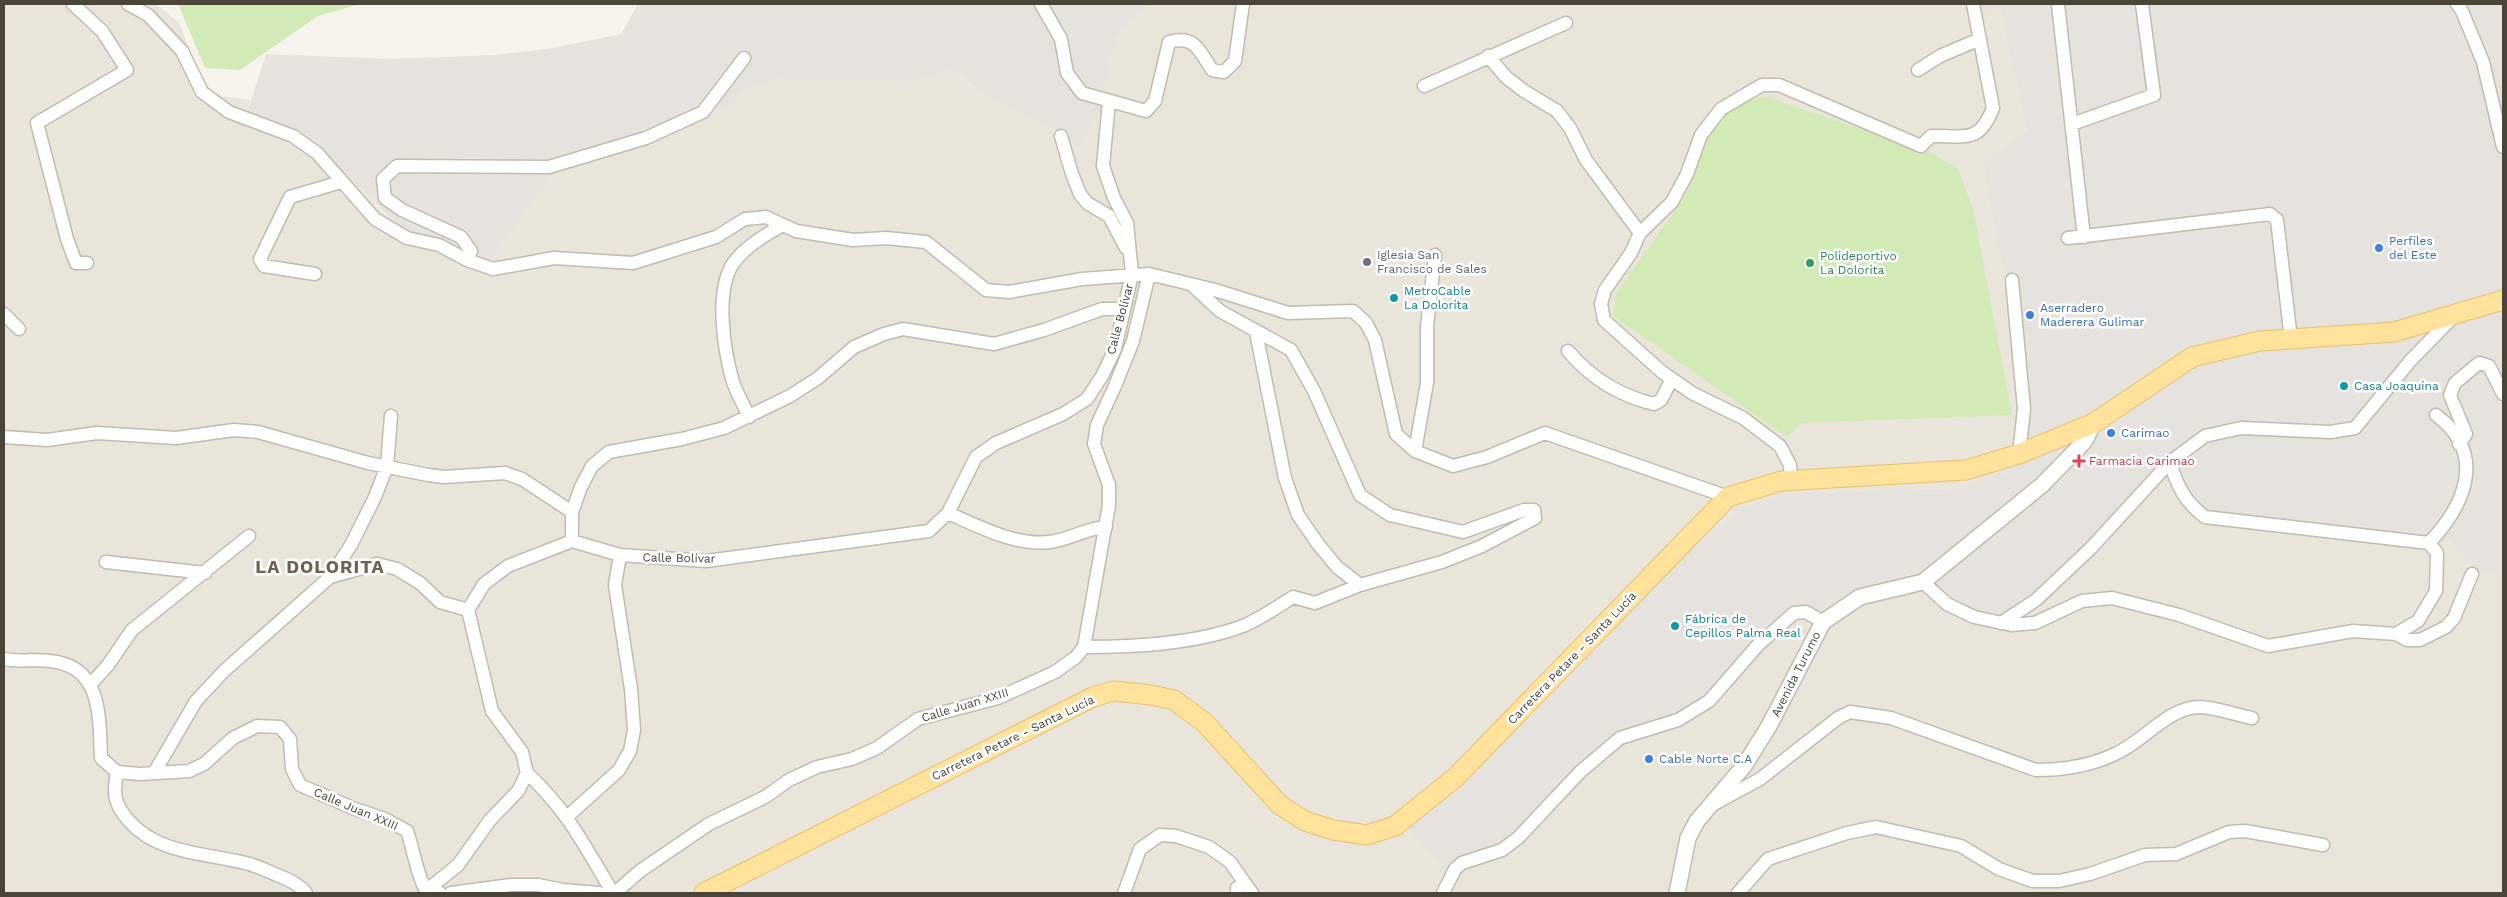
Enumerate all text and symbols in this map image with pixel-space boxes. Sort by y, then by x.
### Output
place label: Perfiles del Este [2389,234,2437,262]
marker: Perfiles del Este [2373,242,2385,254]
place label: Iglesia San Francisco de Sales [1377,248,1487,276]
place label: Polideportivo La Dolorita [1820,249,1897,277]
marker: Iglesia San Francisco de Sales [1361,256,1373,268]
marker: Polideportivo La Dolorita [1804,257,1816,269]
street label: Calle Bolívar [1104,282,1136,356]
place label: MetroCable La Dolorita [1404,284,1471,312]
marker: MetroCable La Dolorita [1388,292,1400,304]
place label: Aserradero Maderera Gulimar [2040,301,2145,329]
marker: Aserradero Maderera Gulimar [2024,309,2036,321]
place label: Casa Joaquina [2354,379,2439,393]
marker: Casa Joaquina [2338,380,2350,392]
place label: Carimao [2121,426,2170,440]
marker: Carimao [2105,427,2117,439]
place label: Farmacia Carimao [2089,454,2195,468]
marker: Farmacia Carimao [2073,455,2085,467]
street label: Calle Bolívar [642,550,716,566]
district label: LA DOLORITA [255,556,385,577]
street label: Carretera Petare - Santa Lucía [1505,589,1639,727]
place label: Fábrica de Cepillos Palma Real [1685,612,1801,640]
marker: Fábrica de Cepillos Palma Real [1669,620,1681,632]
street label: Avenida Turumo [1768,629,1824,719]
street label: Calle Juan XXIII [920,685,1010,725]
street label: Carretera Petare - Santa Lucía [930,692,1097,783]
place label: Cable Norte C.A [1659,752,1752,766]
marker: Cable Norte C.A [1643,753,1655,765]
street label: Calle Juan XXIII [312,785,400,833]

